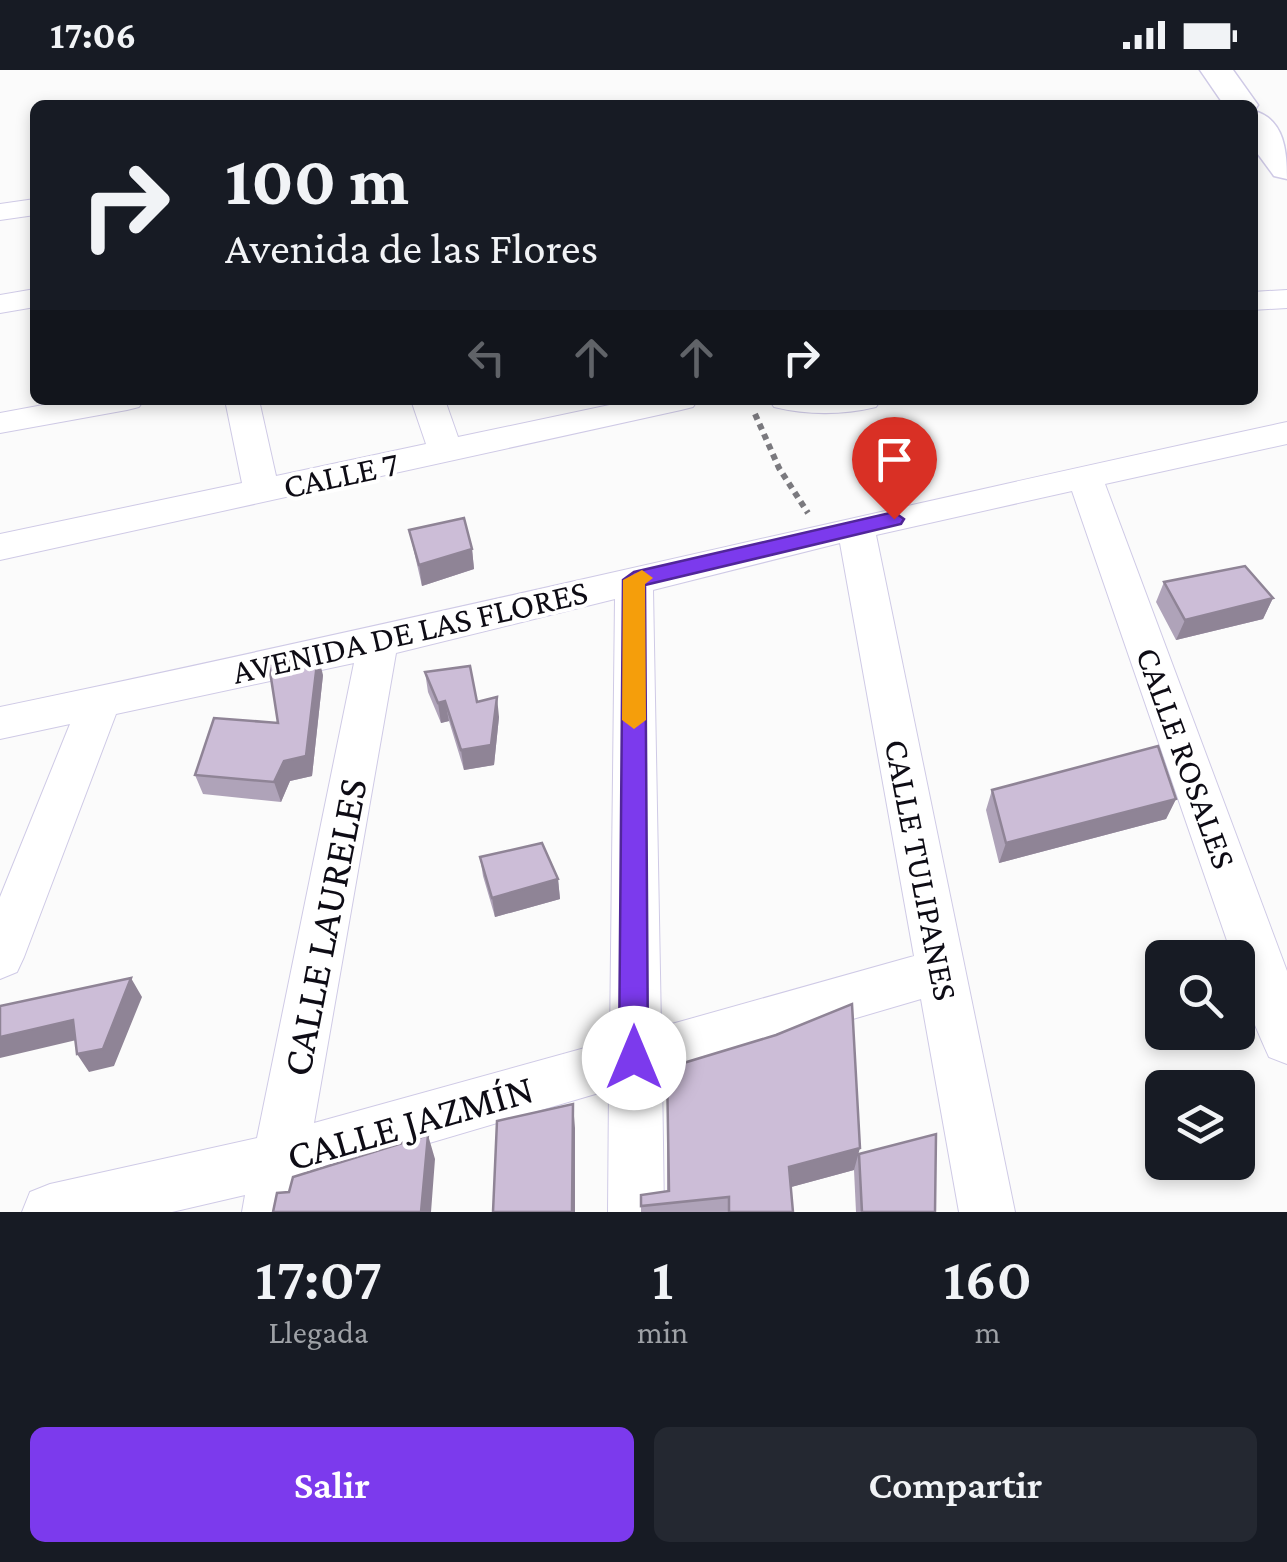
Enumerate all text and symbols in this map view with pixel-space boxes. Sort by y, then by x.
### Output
text: 17:06 [50,14,136,56]
icon: right [60,140,190,270]
text: 100 m [225,141,409,219]
text: Avenida de las Flores [225,223,598,273]
icon: left [459,330,514,385]
icon: ahead [564,330,619,385]
icon: ahead [669,330,724,385]
icon: right [774,330,829,385]
pin [852,417,937,520]
icon: arrive [867,432,922,487]
street label: CALLE 7 [280,444,402,506]
street label: AVENIDA DE LAS FLORES [229,572,591,692]
street label: CALLE ROSALES [1128,642,1244,874]
street label: CALLE TULIPANES [877,736,965,1004]
street label: CALLE LAURELES [272,774,376,1080]
map controls [1145,940,1255,1180]
button: search [1145,940,1255,1050]
position arrow [582,1006,686,1110]
street label: CALLE JAZMÍN [281,1064,539,1180]
button: layers [1145,1070,1255,1180]
text: 17:07 [255,1245,382,1312]
text: 1 [652,1245,673,1312]
text: 160 [943,1245,1032,1312]
text: Llegada [268,1314,369,1350]
text: min [637,1314,688,1350]
text: m [975,1314,1000,1350]
button: Salir [30,1427,634,1542]
button: Compartir [654,1427,1257,1542]

